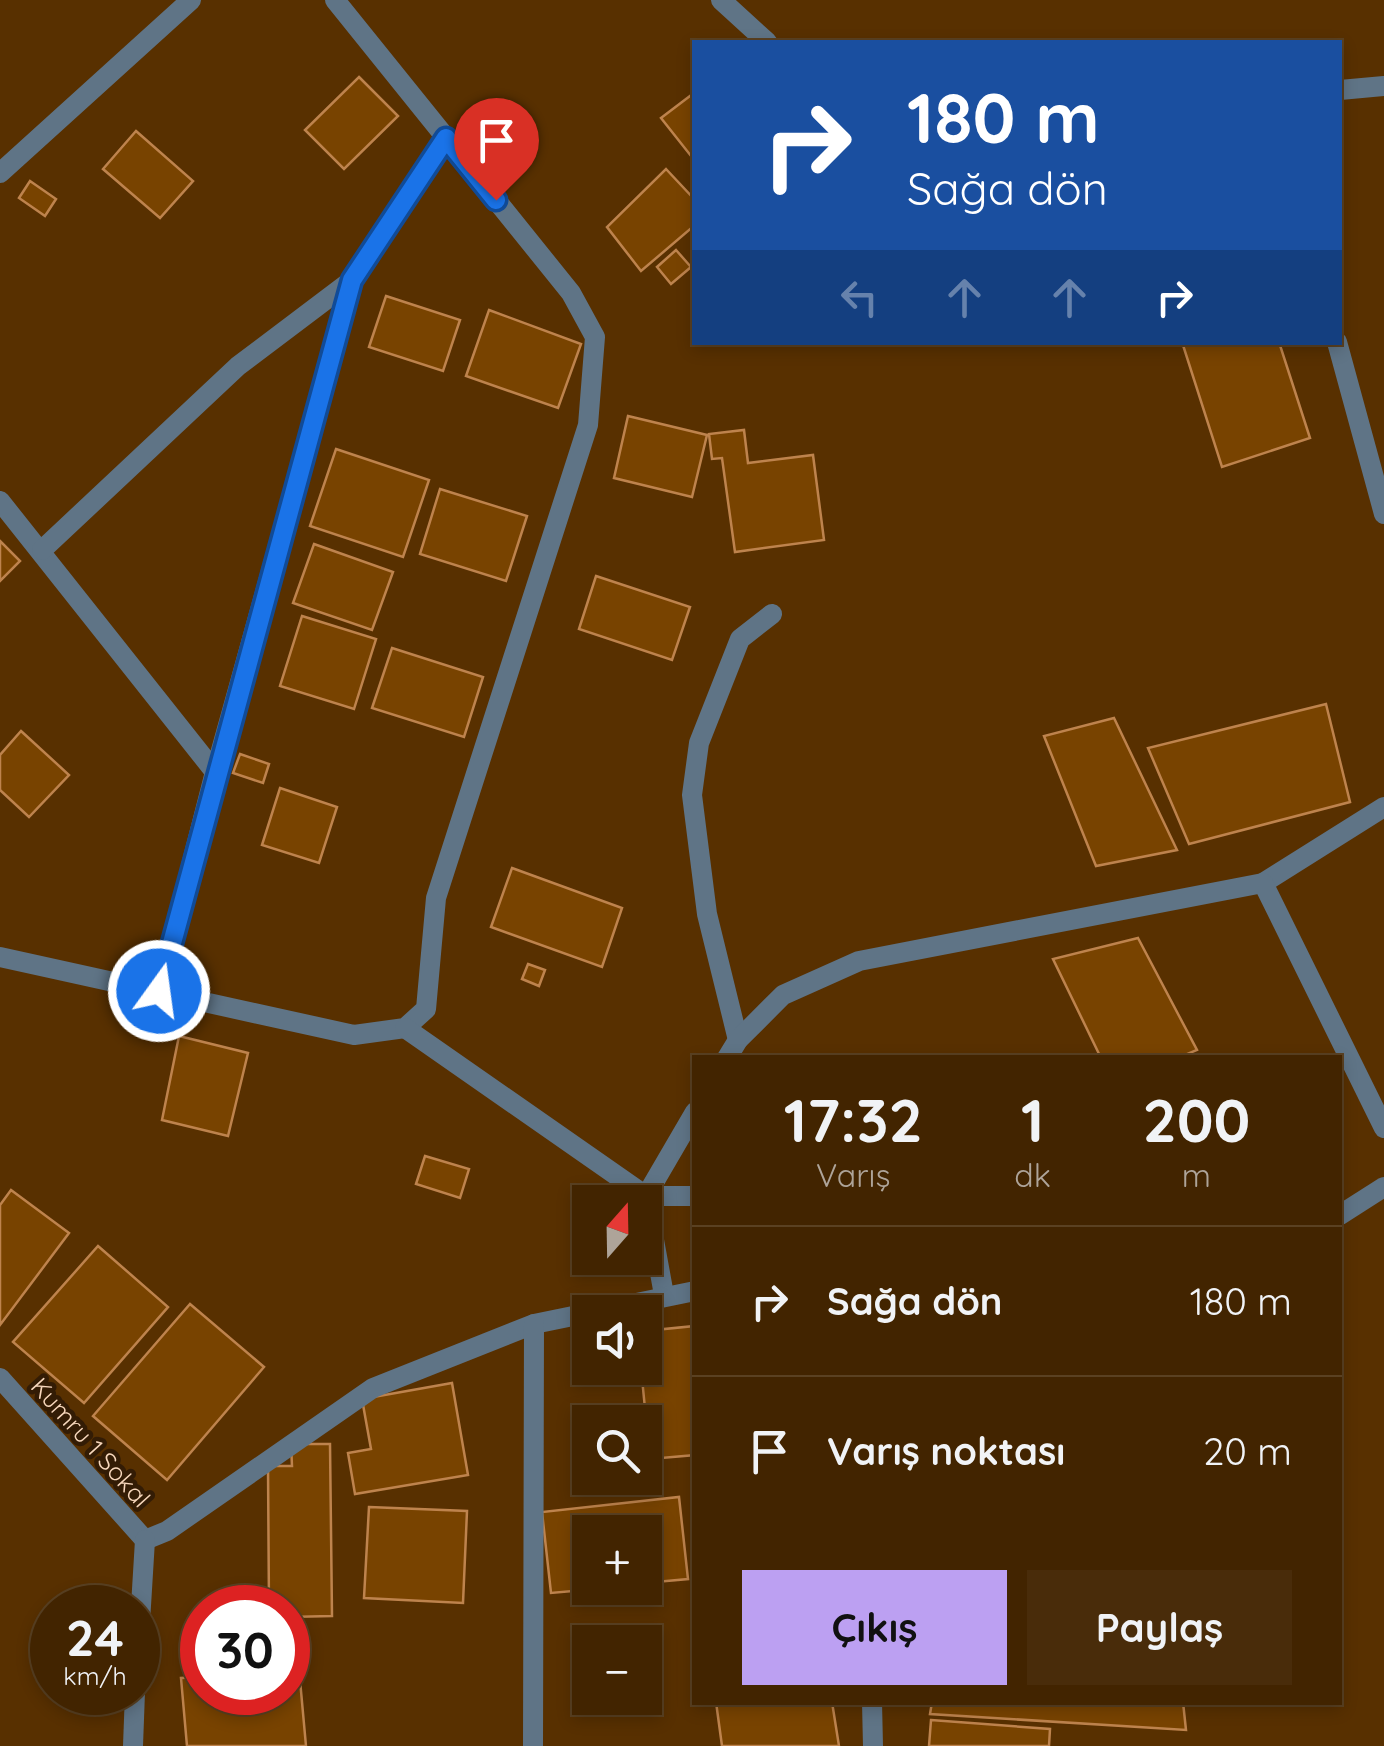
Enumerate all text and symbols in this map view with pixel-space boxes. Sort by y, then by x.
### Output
text: 180 m [907,73,1100,161]
icon: right [742,80,872,210]
pin [454,98,539,201]
icon: arrive [469,113,524,168]
text: Sağa dön [907,160,1108,216]
icon: left [832,270,887,325]
icon: ahead [937,270,992,325]
icon: ahead [1042,270,1097,325]
icon: right [1147,270,1202,325]
position arrow [107,939,211,1043]
text: 17:32 [784,1082,923,1157]
text: 1 [1021,1082,1044,1157]
text: 200 [1143,1082,1250,1157]
text: Varış [816,1155,890,1195]
text: dk [1014,1155,1051,1195]
text: m [1182,1155,1211,1195]
north arrow [572,1185,662,1275]
map controls [572,1185,662,1715]
icon: right [742,1274,797,1329]
text: Sağa dön [827,1277,1003,1325]
text: 180 m [1190,1277,1292,1325]
button: sound [572,1295,662,1385]
street label: Kumru 1 Sokal [25,1371,157,1513]
button: search [572,1405,662,1495]
icon: arrive [742,1424,797,1479]
text: Varış noktası [827,1427,1065,1475]
text: 20 m [1203,1427,1292,1475]
button: + [572,1515,662,1605]
button: Çıkış [742,1570,1007,1685]
button: Paylaş [1027,1570,1292,1685]
speed limit sign: 30 [180,1585,310,1715]
text: 24 [66,1606,124,1669]
button: − [572,1625,662,1715]
text: km/h [63,1660,127,1691]

